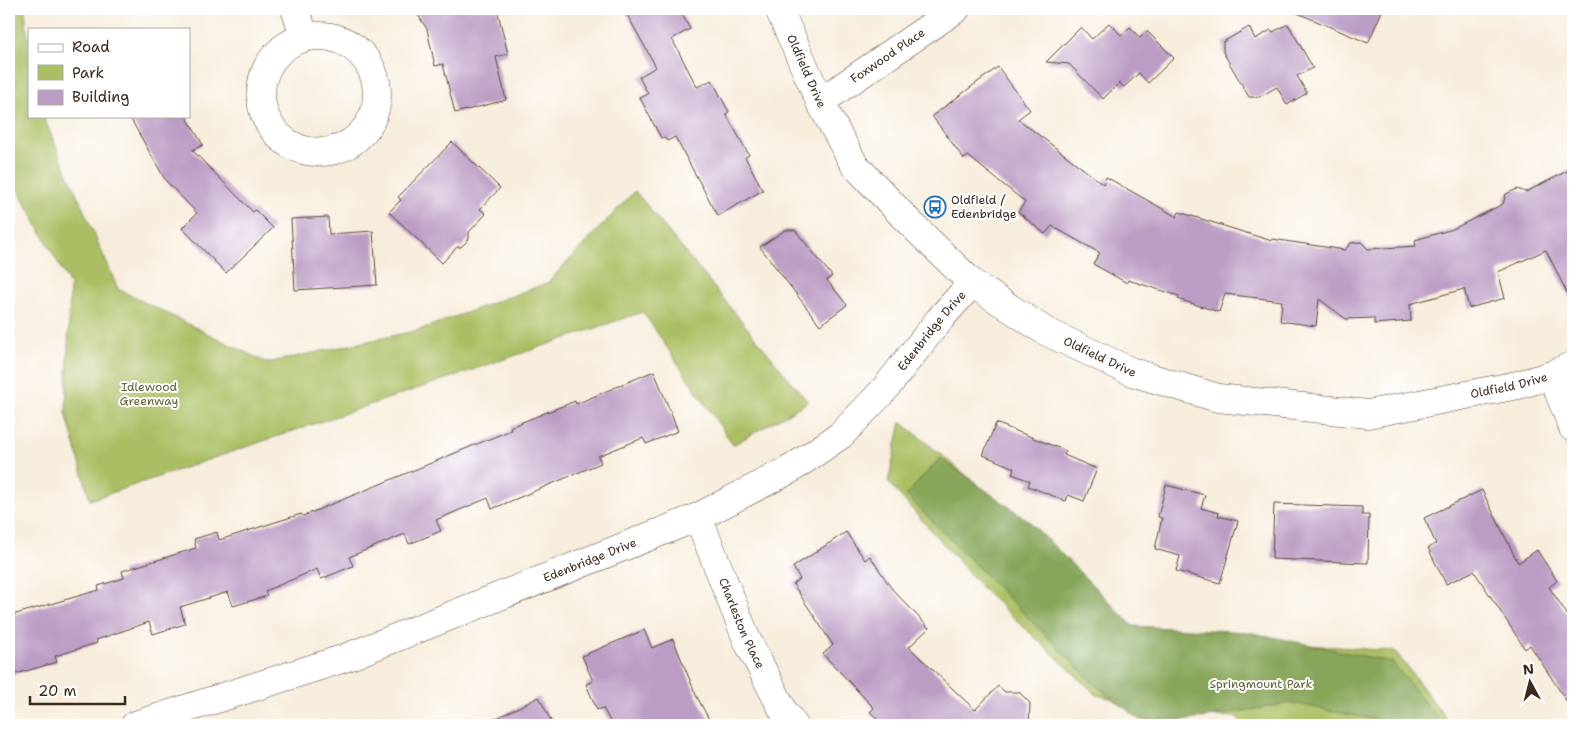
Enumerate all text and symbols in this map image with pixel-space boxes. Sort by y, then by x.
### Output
street label: Foxwood Place [847,24,928,87]
legend [28,28,190,118]
street label: Oldfield Drive [783,32,830,111]
text: Road [72,37,110,57]
text: Park [72,63,104,83]
text: Building [72,87,129,107]
place label: Oldfield / Edenbridge [951,192,1017,222]
bus stop icon: Oldfield / Edenbridge [923,195,947,219]
street label: Edenbridge Drive [894,287,970,374]
street label: Oldfield Drive [1061,333,1138,381]
street label: Oldfield Drive [1469,369,1550,402]
park label: Idlewood Greenway [119,379,179,409]
street label: Edenbridge Drive [541,534,639,586]
street label: Charleston Place [715,576,768,672]
north arrow [1504,656,1554,706]
text: N [1522,659,1535,679]
scale bar [30,674,125,706]
park label: Springmount Park [1210,676,1313,692]
text: 20 m [38,681,77,701]

